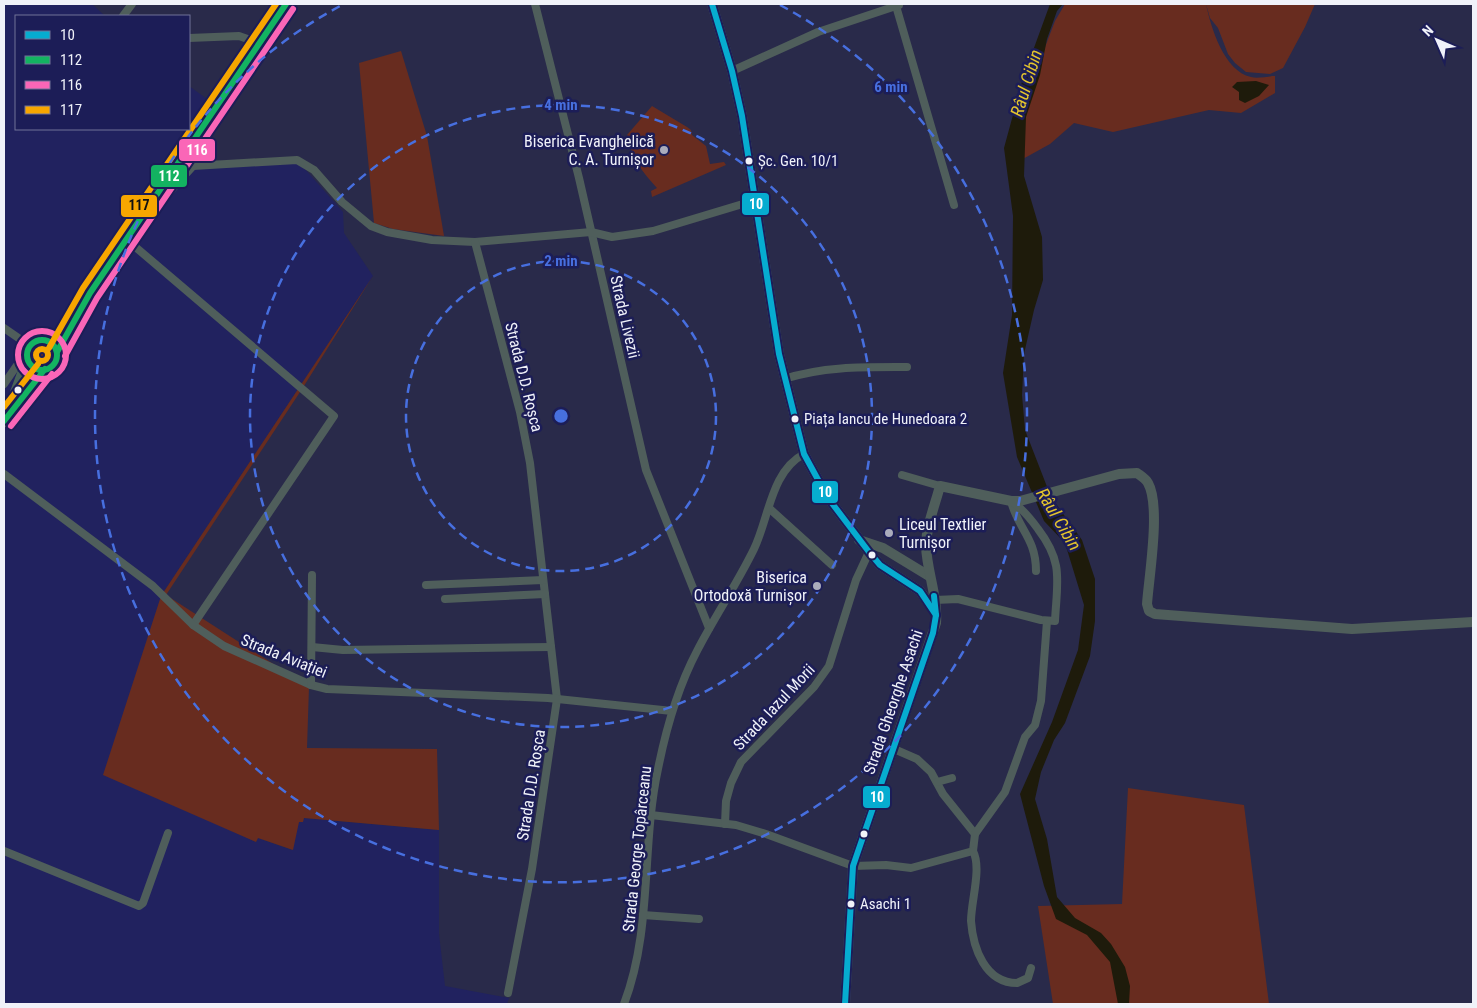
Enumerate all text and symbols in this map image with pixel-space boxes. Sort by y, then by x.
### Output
legend [15,15,190,130]
north arrow [1412,15,1462,65]
text: N [1419,22,1436,39]
text: 10 [60,26,75,44]
water label: Râul Cibin [1006,47,1046,119]
text: 112 [60,51,82,69]
text: 116 [60,76,82,94]
text: 6 min [874,78,908,96]
text: 4 min [544,96,578,114]
text: 117 [60,101,82,119]
place label: Biserica Evanghelică C. A. Turnișor [524,132,654,170]
line badge: 116 [178,138,216,162]
text: 116 [186,142,208,158]
marker: Biserica Evanghelică C. A. Turnișor [658,144,670,156]
place label: Șc. Gen. 10/1 [758,152,838,170]
marker: Șc. Gen. 10/1 [744,156,754,166]
line badge: 112 [150,164,188,188]
text: 112 [158,168,180,184]
line badge: 10 [741,192,770,216]
line badge: 117 [120,194,158,218]
text: 10 [749,196,763,212]
text: 117 [128,197,150,213]
text: 2 min [544,252,578,270]
street label: Strada Livezii [606,274,644,360]
street label: Strada D.D. Roșca [500,320,547,434]
unlabelled marker [13,385,23,395]
centre of rings [552,407,570,425]
place label: Piața Iancu de Hunedoara 2 [804,410,967,428]
marker: Piața Iancu de Hunedoara 2 [790,414,800,424]
line badge: 10 [811,480,839,504]
text: 10 [818,484,832,500]
water label: Râul Cibin [1032,484,1086,554]
place label: Liceul Textlier Turnișor [899,515,987,553]
marker: Liceul Textlier Turnișor [883,527,895,539]
unlabelled marker [867,550,877,560]
place label: Biserica Ortodoxă Turnișor [694,568,807,606]
marker: Biserica Ortodoxă Turnișor [811,580,823,592]
street label: Strada Gheorghe Asachi [859,627,927,777]
street label: Strada Aviației [238,630,330,683]
street label: Strada Iazul Morii [729,660,819,754]
street label: Strada D.D. Roșca [513,728,550,842]
street label: Strada George Topârceanu [619,765,655,933]
line badge: 10 [862,785,891,809]
text: 10 [870,789,884,805]
unlabelled marker [859,829,869,839]
place label: Asachi 1 [860,895,911,913]
marker: Asachi 1 [846,899,856,909]

